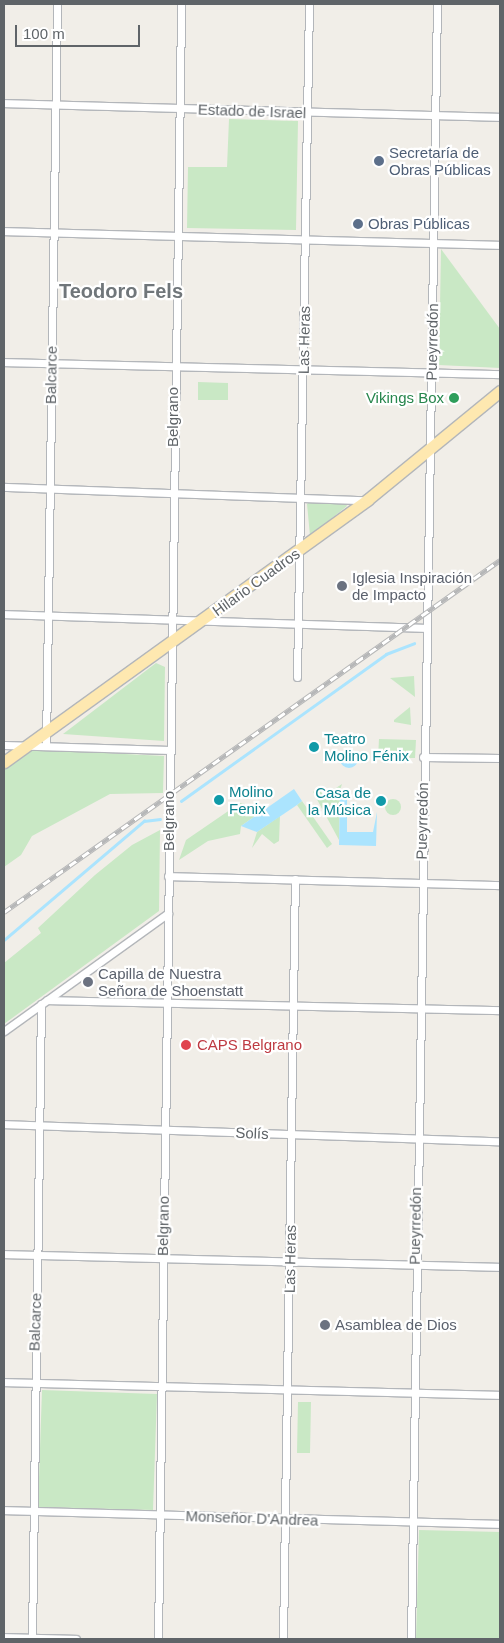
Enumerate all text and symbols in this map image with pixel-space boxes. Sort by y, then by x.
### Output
scale bar [18,15,142,47]
text: 100 m [23,25,65,42]
street label: Estado de Israel [198,100,306,122]
place label: Secretaría de Obras Públicas [389,143,491,178]
marker: Secretaría de Obras Públicas [373,155,385,167]
place label: Obras Públicas [368,215,470,233]
marker: Obras Públicas [352,218,364,230]
district label: Teodoro Fels [59,279,183,303]
street label: Pueyrredón [422,303,442,381]
street label: Las Heras [294,306,314,374]
street label: Balcarce [41,346,61,404]
street label: Belgrano [164,387,182,447]
place label: Vikings Box [366,389,444,407]
marker: Vikings Box [448,392,460,404]
street label: Hilario Cuadros [209,544,303,620]
place label: Iglesia Inspiración de Impacto [352,568,472,603]
marker: Iglesia Inspiración de Impacto [336,580,348,592]
place label: Teatro Molino Fénix [324,729,409,764]
marker: Teatro Molino Fénix [308,741,320,753]
place label: Molino Fenix [229,782,273,817]
street label: Pueyrredón [412,782,432,860]
place label: Casa de la Música [308,783,371,818]
street label: Belgrano [160,791,178,851]
marker: Molino Fenix [213,794,225,806]
marker: Casa de la Música [375,795,387,807]
place label: Capilla de Nuestra Señora de Shoenstatt [98,964,243,999]
marker: Capilla de Nuestra Señora de Shoenstatt [82,976,94,988]
place label: CAPS Belgrano [197,1036,302,1054]
marker: CAPS Belgrano [179,1038,193,1052]
street label: Solís [235,1123,269,1143]
street label: Pueyrredón [405,1187,425,1265]
street label: Belgrano [153,1196,173,1256]
street label: Las Heras [280,1225,300,1293]
street label: Balcarce [25,1293,45,1351]
place label: Asamblea de Dios [335,1316,457,1334]
marker: Asamblea de Dios [319,1319,331,1331]
street label: Monseñor D'Andrea [185,1507,319,1529]

